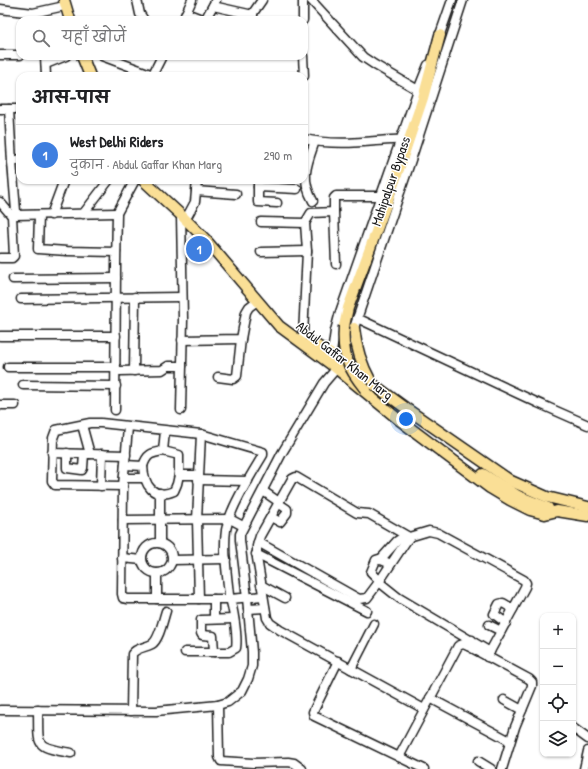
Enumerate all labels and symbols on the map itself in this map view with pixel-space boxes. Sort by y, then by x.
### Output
street label: Mahipalpur Bypass [366,134,415,229]
pin: 1 [186,234,212,264]
street label: Abdul Gaffar Khan Marg [292,316,397,405]
your location [396,409,416,429]

